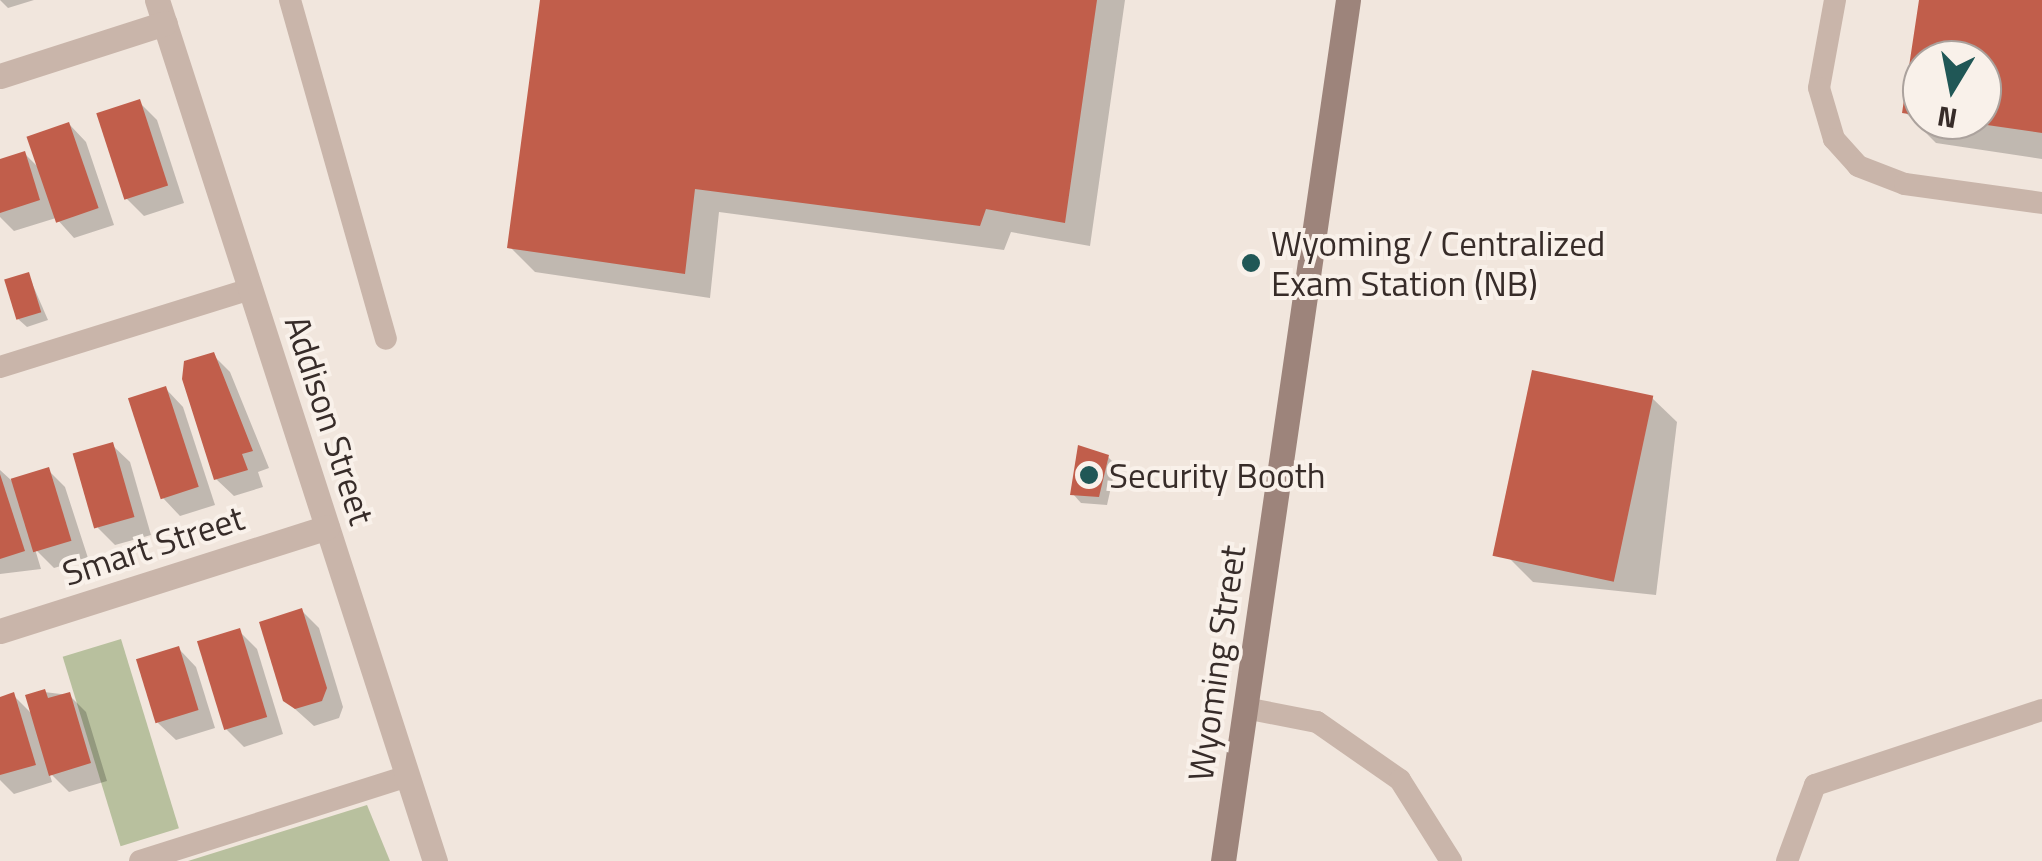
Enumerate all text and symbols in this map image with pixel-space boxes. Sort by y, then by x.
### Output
north arrow [1902,40,2002,140]
text: N [1934,95,1960,141]
place label: Wyoming / Centralized Exam Station (NB) [1271,222,1605,304]
marker: Wyoming / Centralized Exam Station (NB) [1240,252,1262,274]
street label: Addison Street [277,310,383,530]
place label: Security Booth [1109,454,1326,496]
marker: Security Booth [1078,464,1100,486]
street label: Smart Street [57,496,249,594]
street label: Wyoming Street [1179,542,1253,784]

